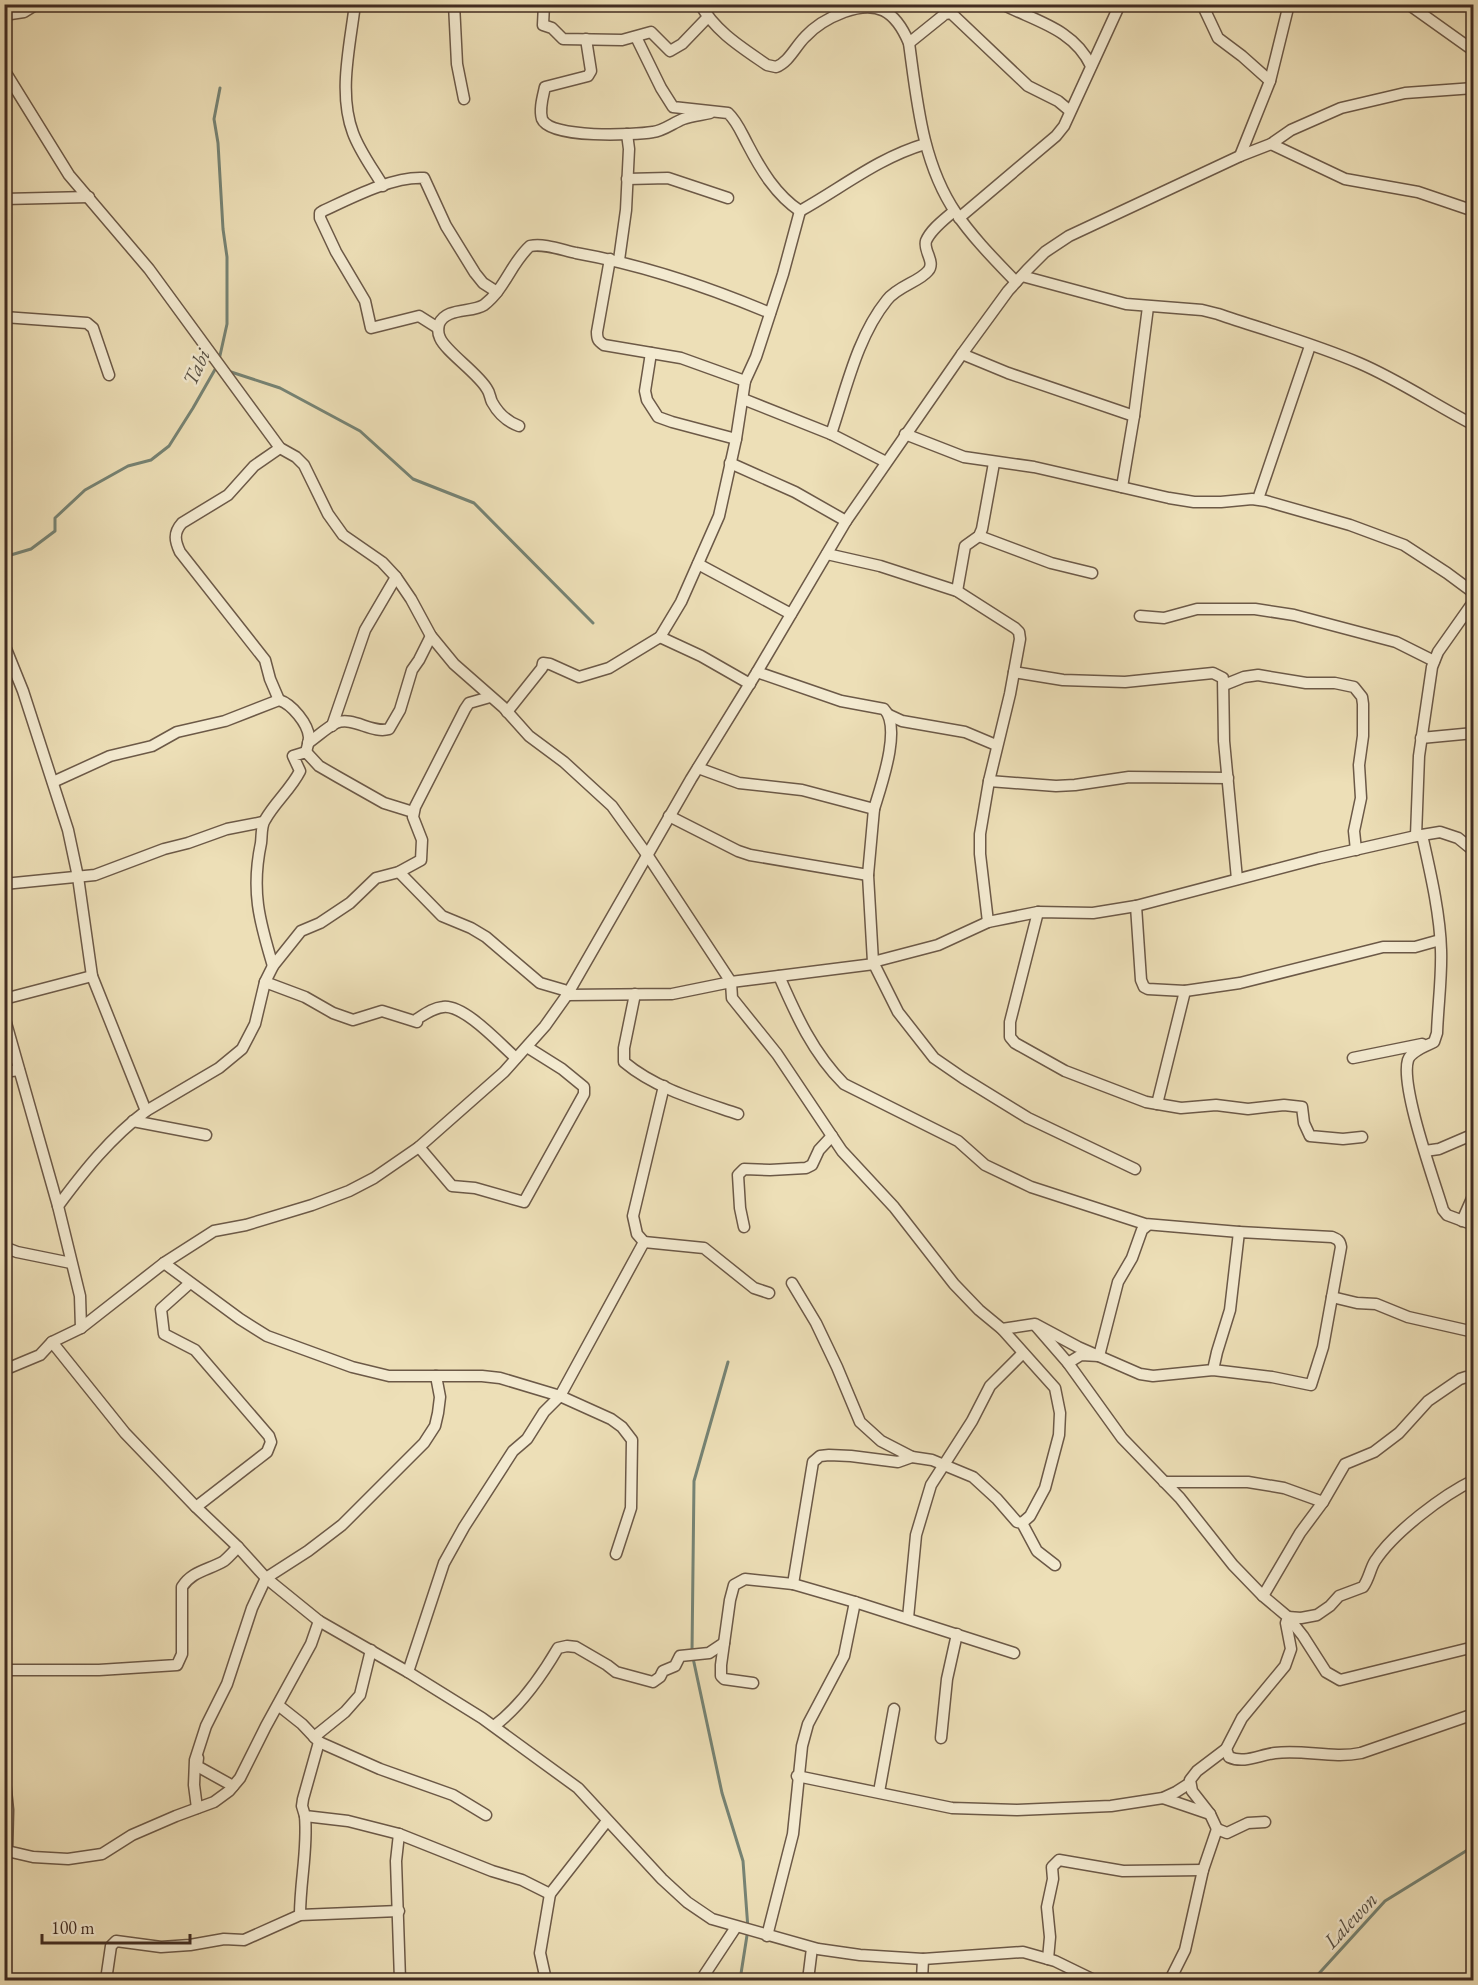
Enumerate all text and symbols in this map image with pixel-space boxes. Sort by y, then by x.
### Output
water label: Tabi [176,344,216,389]
water label: Lalewon [1316,1886,1383,1955]
scale bar [42,1907,190,1945]
text: 100 m [51,1916,95,1939]

